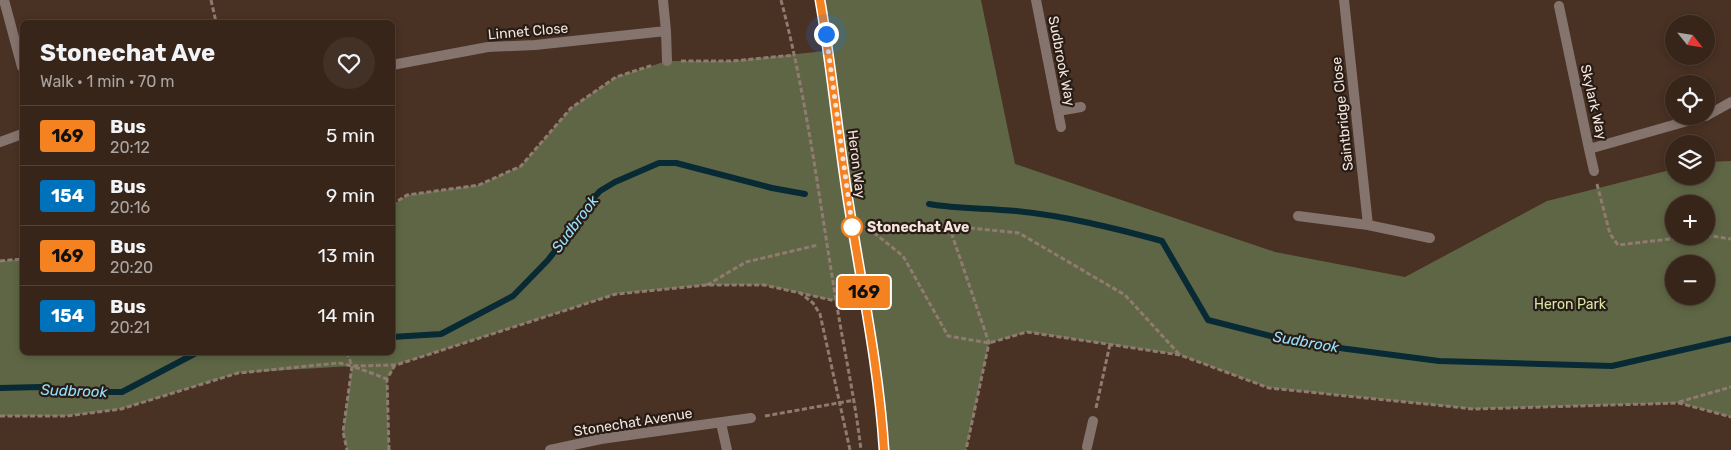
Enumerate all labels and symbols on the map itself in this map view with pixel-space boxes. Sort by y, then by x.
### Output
street label: Sudbrook Way [1044,15,1079,108]
north arrow [1665,15,1715,65]
street label: Linnet Close [487,20,569,43]
your location [814,22,839,47]
street label: Saintbridge Close [1328,56,1357,172]
street label: Skylark Way [1577,63,1610,142]
street label: Heron Way [844,129,869,200]
water label: Sudbrook [548,192,602,256]
marker: Stonechat Ave [841,216,863,238]
place label: Stonechat Ave [867,219,969,236]
line badge: 169 [835,276,893,308]
park label: Heron Park [1534,296,1607,313]
water label: Sudbrook [1272,327,1341,357]
water label: Sudbrook [40,381,108,401]
street label: Stonechat Avenue [572,405,694,440]

